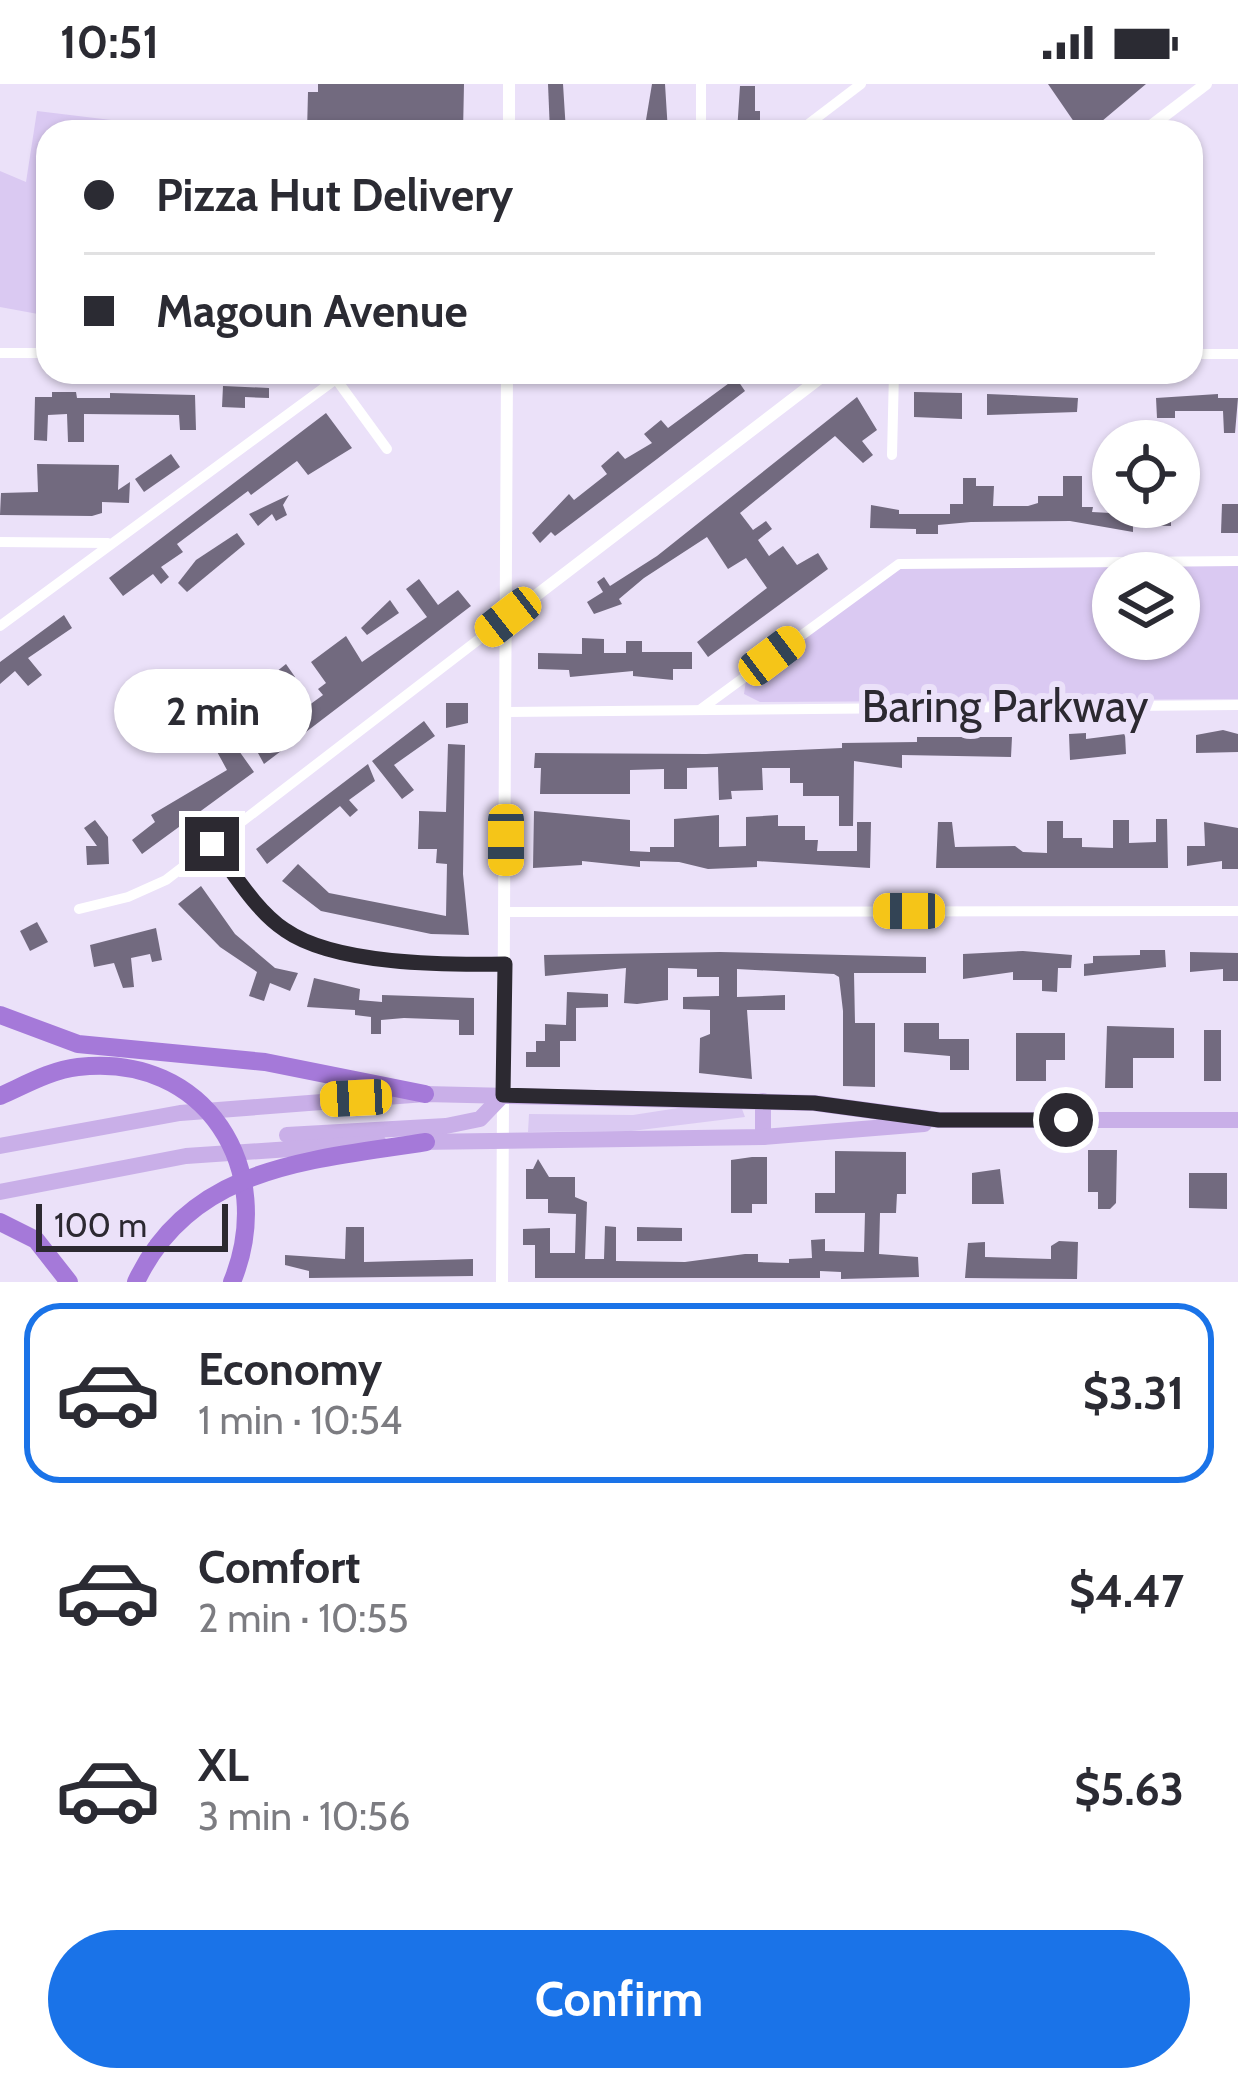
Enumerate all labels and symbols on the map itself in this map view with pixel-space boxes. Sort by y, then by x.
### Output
car [469,581,547,653]
car [732,620,812,692]
callout: 2 min [113,670,311,754]
street label: Baring Parkway [862,679,1149,733]
car [488,804,524,876]
route end [185,817,239,871]
car [873,893,945,929]
car [319,1078,393,1118]
route start [1039,1093,1093,1147]
scale bar [36,1198,228,1251]

